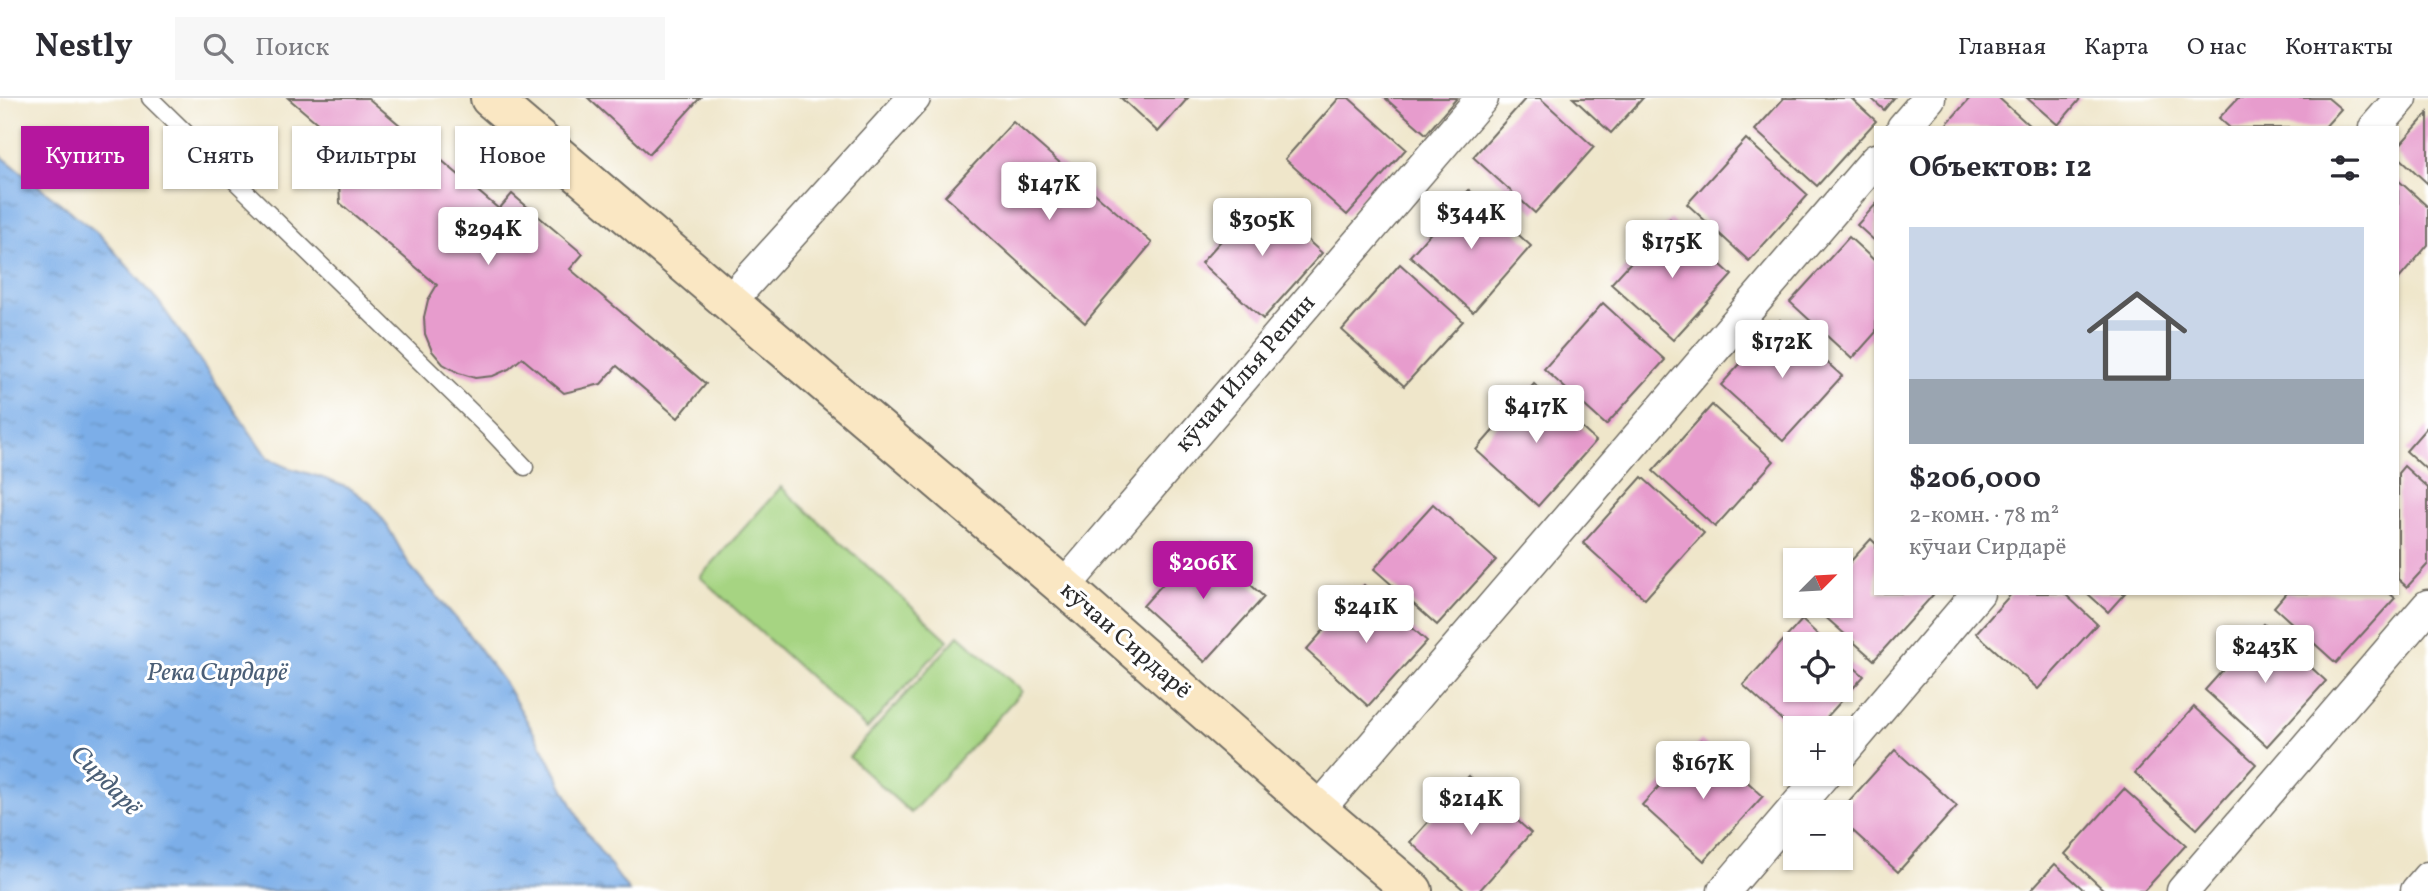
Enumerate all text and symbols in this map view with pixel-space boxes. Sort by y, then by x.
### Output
search box [175,17,665,80]
text: Nestly [35,25,133,71]
icon: search [199,29,237,67]
text: Поиск [255,30,329,66]
text: Главная [1958,31,2046,65]
text: Карта [2084,31,2149,65]
text: О нас [2187,31,2247,65]
text: Контакты [2285,31,2393,65]
chip: Купить [21,126,149,189]
chip: Снять [163,126,278,189]
chip: Фильтры [292,126,441,189]
chip: Новое [455,126,570,189]
text: Объектов: 12 [1909,147,2092,189]
icon: filters [2326,149,2364,187]
pin: $147K [1000,162,1098,222]
text: $147K [1017,169,1081,201]
pin: $344K [1422,192,1520,251]
pin: $305K [1213,198,1311,258]
text: $344K [1436,198,1506,230]
text: $305K [1229,205,1295,237]
pin: $294K [439,208,537,267]
text: $294K [454,214,522,246]
pin: $175K [1623,220,1721,280]
text: $175K [1642,227,1702,259]
icon: home [2074,273,2200,399]
street label: кӯчаи Илья Репин [1168,288,1324,460]
pin: $172K [1733,320,1831,380]
text: $172K [1751,327,1813,359]
pin: $417K [1487,386,1585,445]
text: $417K [1504,392,1568,424]
text: $206,000 [1909,458,2041,500]
text: 2-комн. · 78 m² [1909,500,2059,532]
text: кӯчаи Сирдарё [1909,532,2066,564]
pin: $206K [1154,542,1252,601]
text: $206K [1169,548,1237,580]
north arrow [1783,548,1853,618]
map controls [1783,548,1853,870]
street label: кӯчаи Сирдарё [1052,574,1198,708]
pin: $241K [1317,586,1415,645]
text: $241K [1334,592,1398,624]
pin: $243K [2216,626,2314,685]
button: locate [1783,632,1853,702]
text: $243K [2232,632,2298,664]
water label: Река Сирдарё [147,655,289,691]
button: + [1783,716,1853,786]
water label: Сирдарё [61,737,150,826]
pin: $167K [1654,742,1752,801]
text: $167K [1672,748,1734,780]
pin: $214K [1422,778,1520,837]
text: $214K [1439,784,1503,816]
button: − [1783,800,1853,870]

